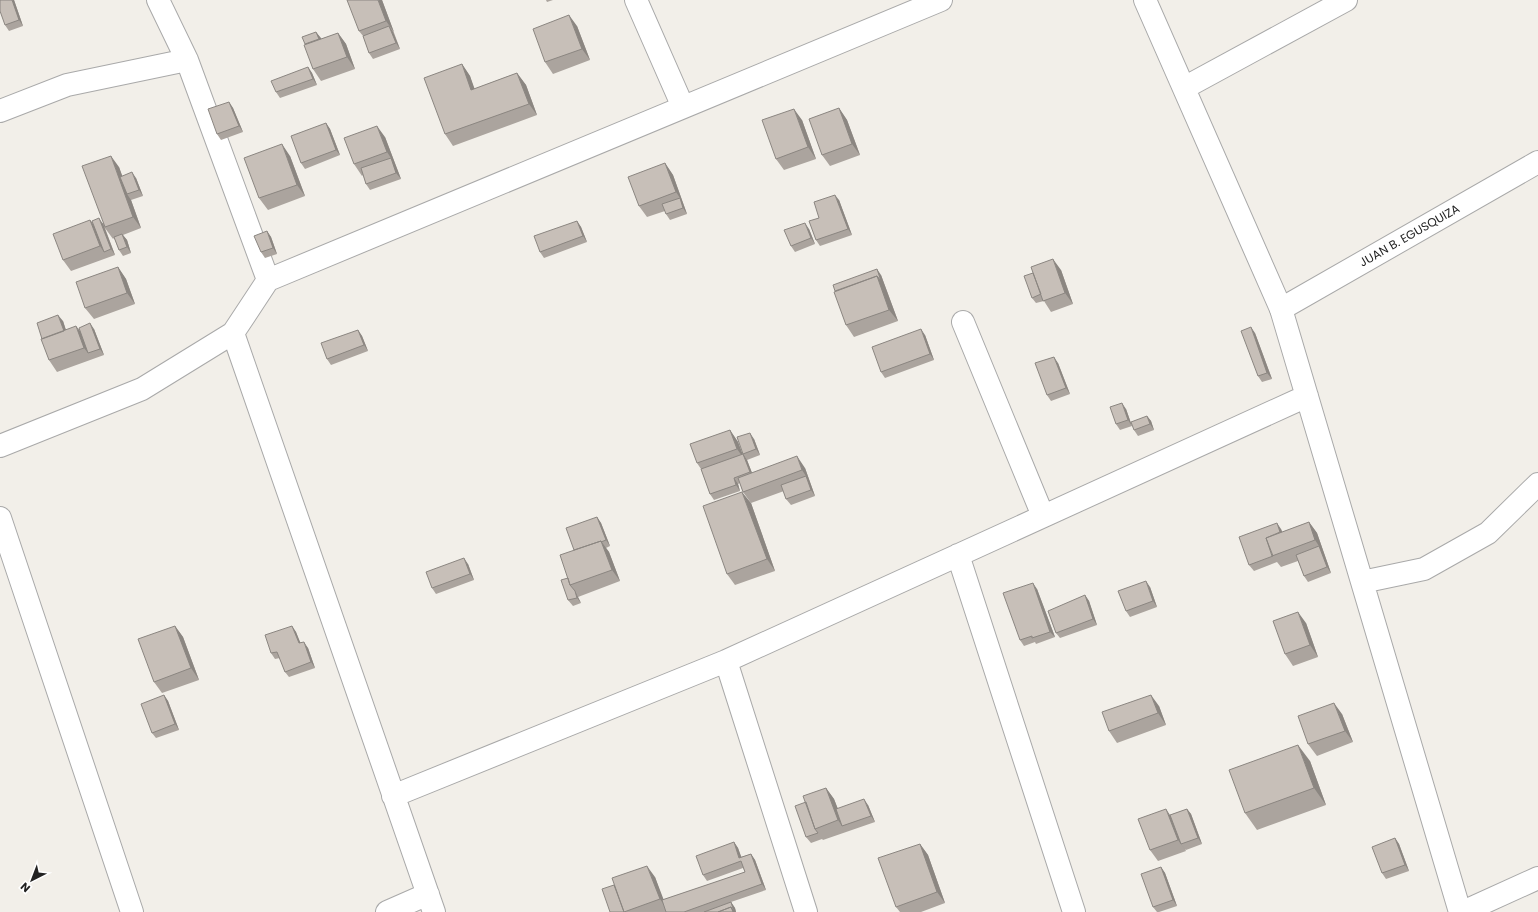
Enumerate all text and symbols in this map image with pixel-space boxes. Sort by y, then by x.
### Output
street label: JUAN B. EGUSQUIZA [1356,200,1463,271]
north arrow [12,860,52,900]
text: N [17,879,34,896]

